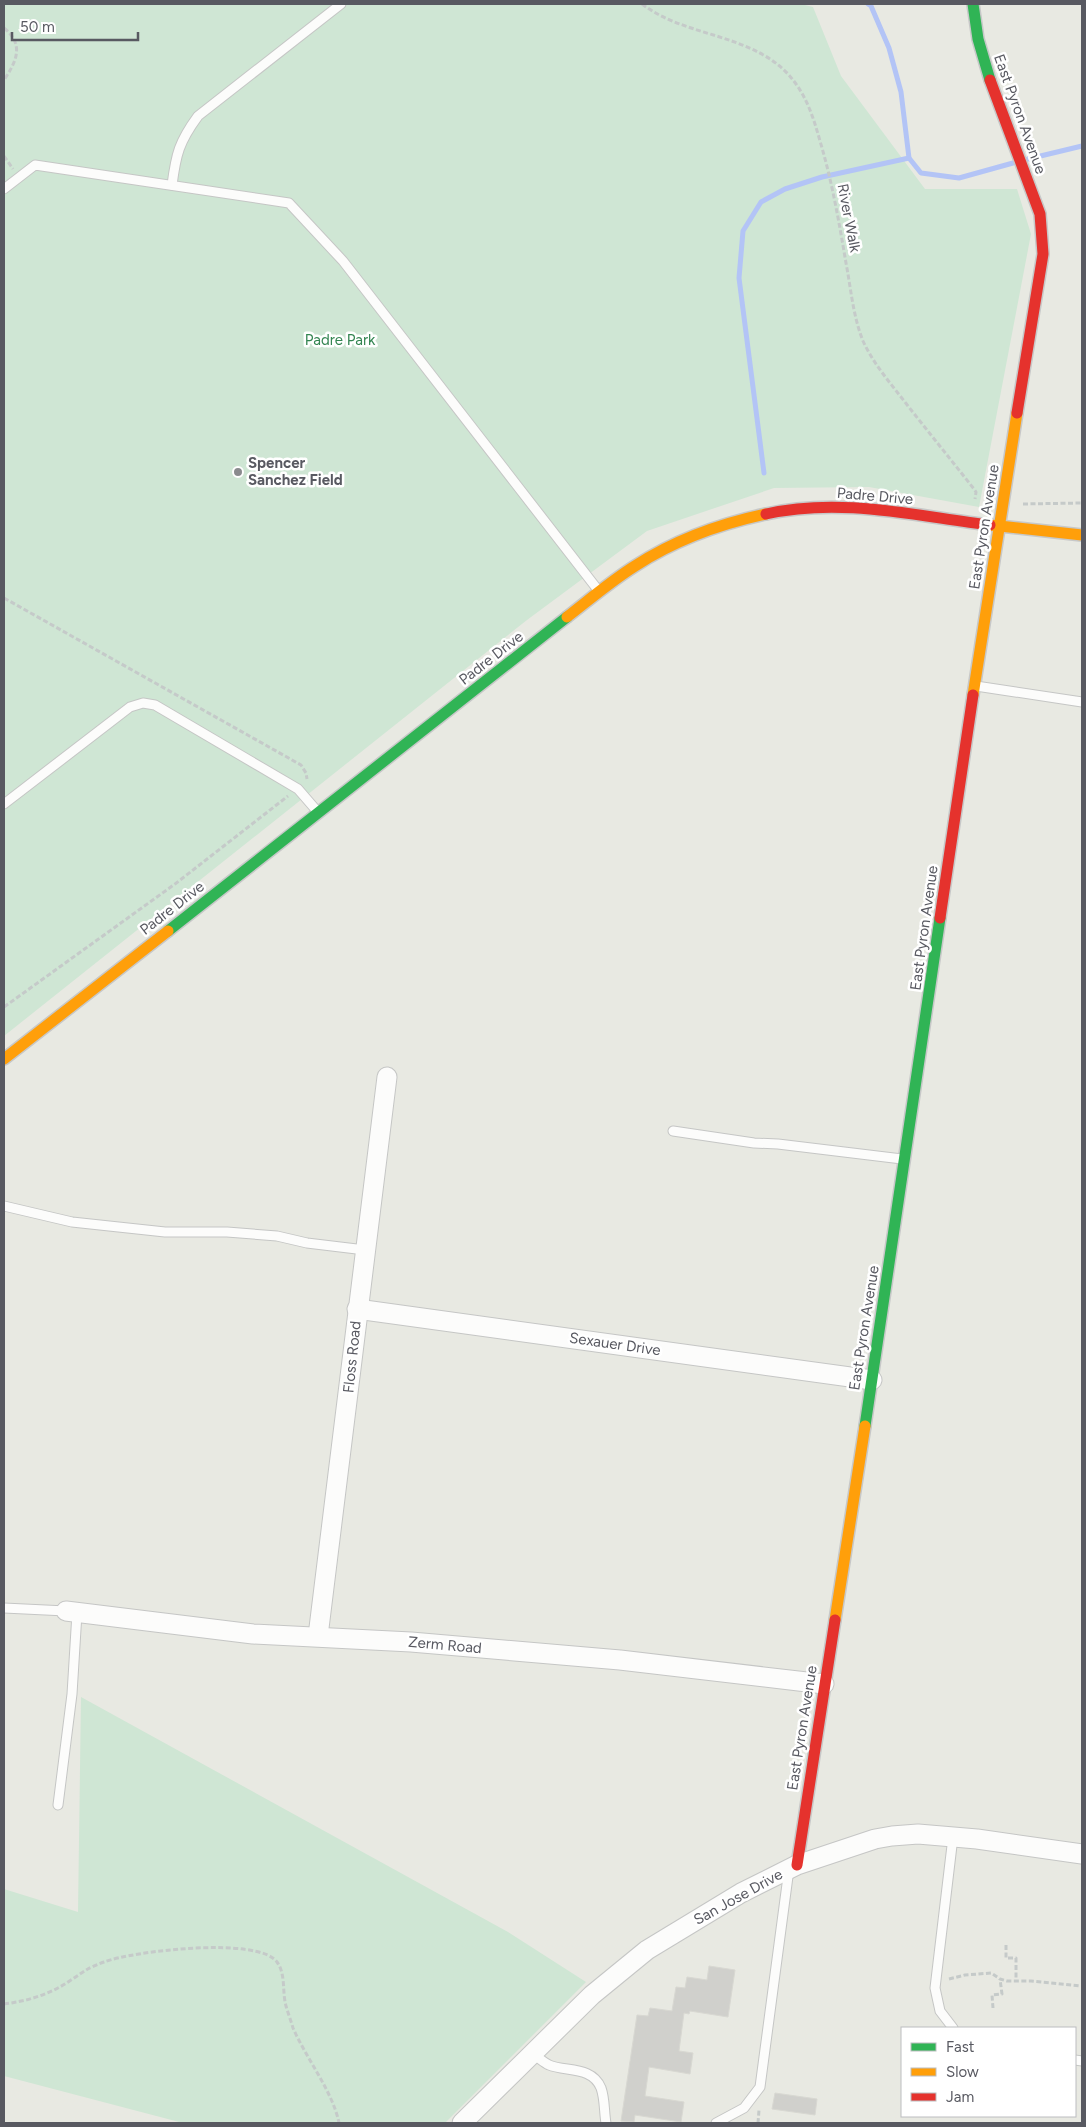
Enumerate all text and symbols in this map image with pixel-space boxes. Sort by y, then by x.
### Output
scale bar [12,10,139,42]
text: 50 m [20,18,55,36]
street label: East Pyron Avenue [990,52,1050,176]
street label: River Walk [834,182,865,255]
park label: Padre Park [305,331,376,349]
place label: Spencer Sanchez Field [248,454,343,489]
street label: East Pyron Avenue [965,463,1003,591]
marker: Spencer Sanchez Field [232,466,244,478]
street label: Padre Drive [836,484,914,508]
street label: Padre Drive [455,627,527,689]
street label: East Pyron Avenue [906,864,942,992]
street label: Padre Drive [136,877,208,939]
street label: East Pyron Avenue [845,1264,883,1392]
street label: Floss Road [339,1320,365,1394]
street label: Sexauer Drive [568,1329,662,1359]
street label: Zerm Road [407,1633,483,1657]
street label: East Pyron Avenue [783,1664,821,1792]
street label: San Jose Drive [690,1865,786,1929]
legend [901,2027,1076,2117]
text: Fast [946,2038,975,2056]
text: Slow [946,2063,979,2081]
text: Jam [946,2088,974,2106]

